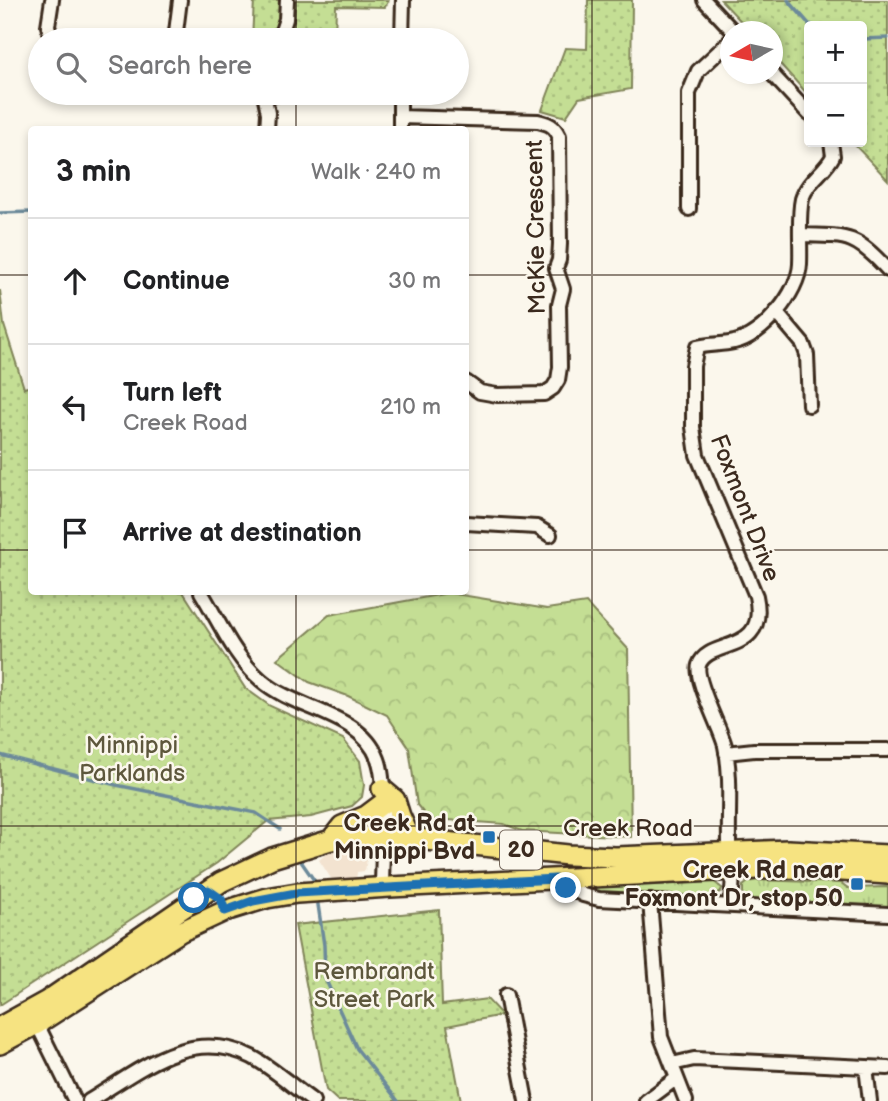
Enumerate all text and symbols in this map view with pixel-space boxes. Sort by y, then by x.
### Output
north arrow [720,21,783,84]
map controls [804,21,867,147]
button: + [804,21,867,84]
search box [28,28,469,105]
icon: search [52,48,90,86]
text: Search here [108,51,252,82]
button: − [804,84,867,147]
street label: McKie Crescent [520,139,552,315]
text: 3 min [56,154,131,190]
text: Walk · 240 m [311,158,441,186]
icon: ahead [56,262,94,300]
text: Continue [123,266,230,297]
text: 30 m [388,267,441,295]
text: Turn left [123,378,222,409]
icon: left [56,388,94,426]
text: 210 m [380,393,441,421]
text: Creek Road [123,409,248,437]
street label: Foxmont Drive [704,430,786,586]
icon: arrive [56,514,94,552]
text: Arrive at destination [123,518,362,549]
park label: Minnippi Parklands [79,731,185,788]
place label: Creek Rd at Minnippi Bvd [334,809,475,866]
street label: Creek Road [563,814,693,843]
marker: Creek Rd at Minnippi Bvd [481,829,497,845]
road number: 20 [500,830,542,870]
place label: Creek Rd near Foxmont Dr, stop 50 [624,856,843,913]
route end [550,872,581,903]
marker: Creek Rd near Foxmont Dr, stop 50 [849,876,865,892]
route start [178,882,209,913]
park label: Rembrandt Street Park [313,957,435,1014]

